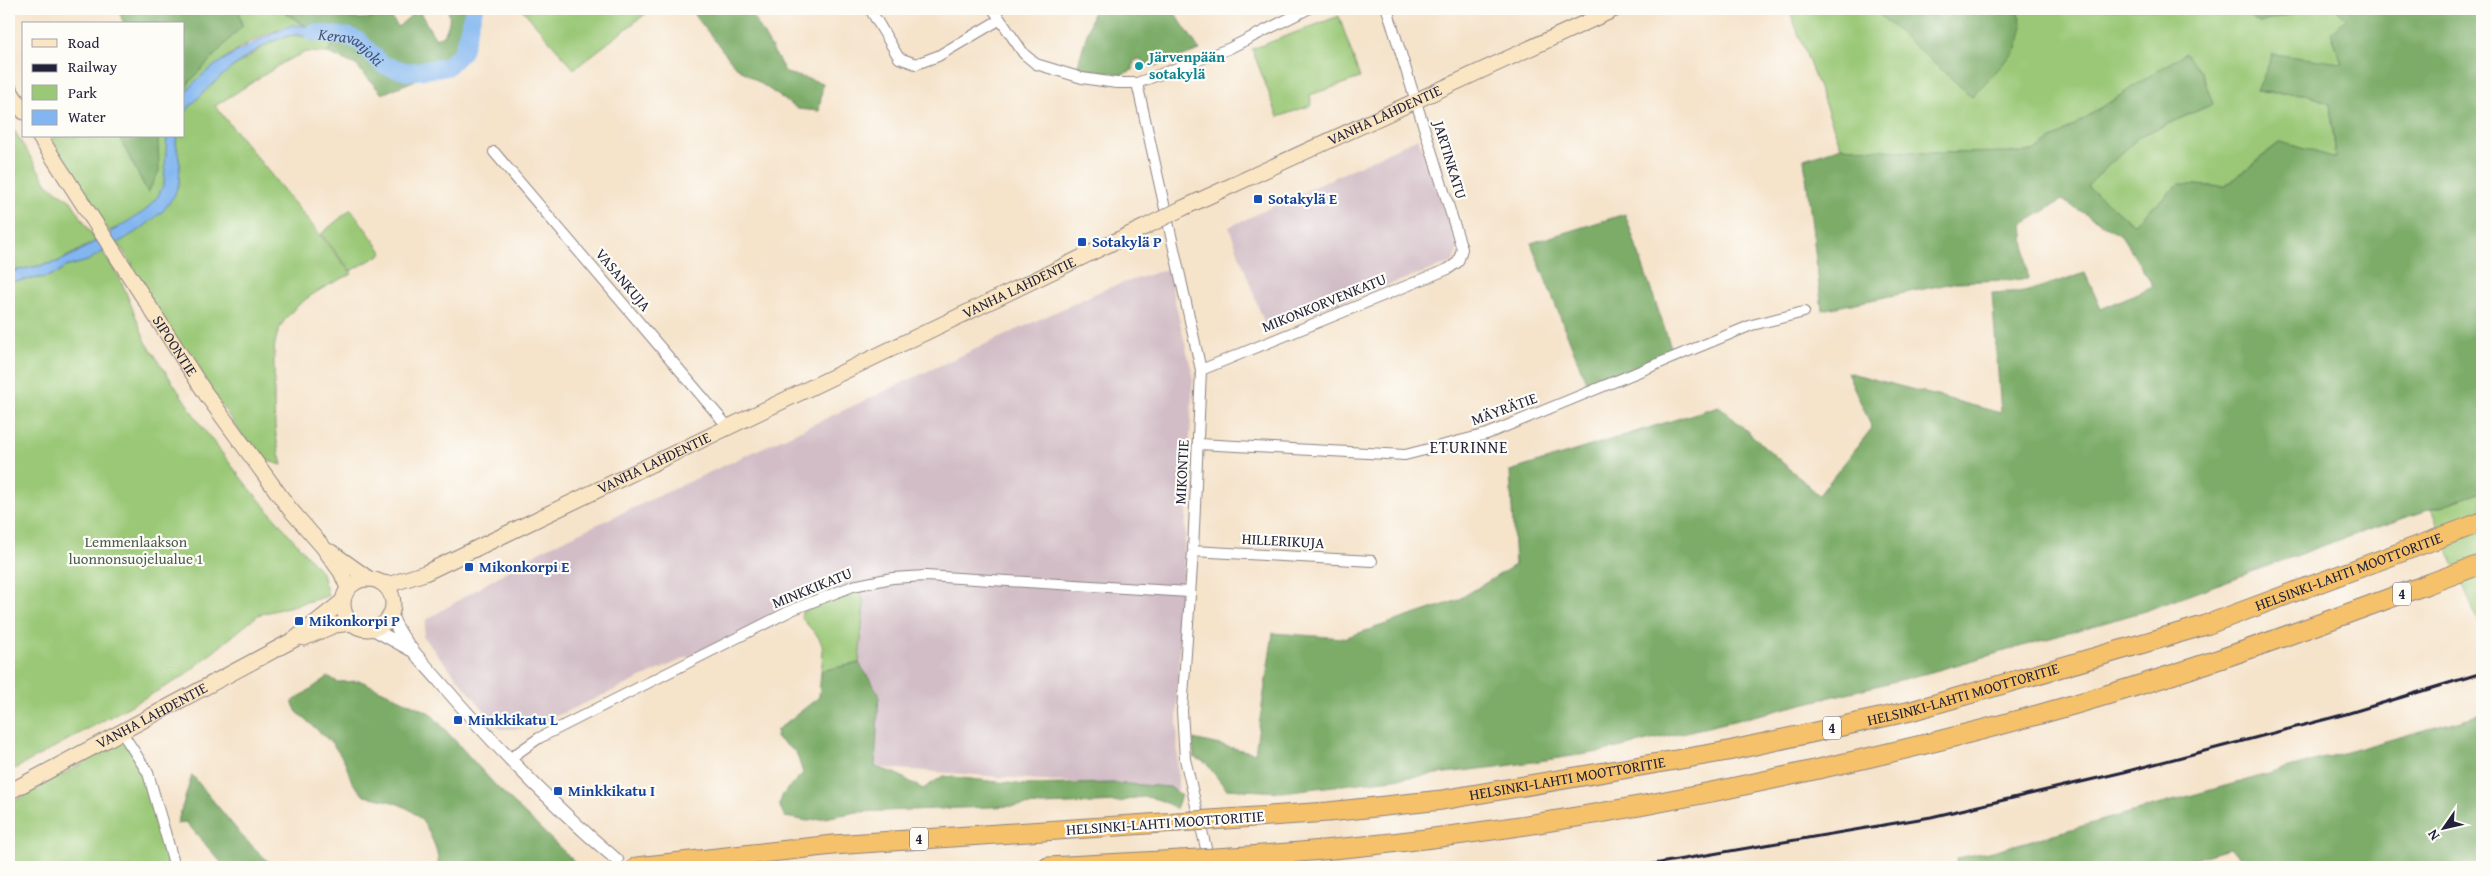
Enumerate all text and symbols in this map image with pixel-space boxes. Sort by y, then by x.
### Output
legend [22,22,185,138]
water label: Keravanjoki [316,22,390,72]
text: Road [68,32,99,53]
place label: Järvenpään sotakylä [1146,46,1225,84]
text: Railway [68,56,118,77]
marker: Järvenpään sotakylä [1133,60,1145,72]
street label: VANHA LAHDENTIE [1324,79,1445,150]
text: Park [68,82,97,103]
text: Water [68,106,106,127]
street label: JARTINKATU [1428,116,1472,202]
place label: Sotakylä E [1268,188,1337,209]
marker: Sotakylä E [1252,193,1264,205]
place label: Sotakylä P [1092,231,1162,252]
marker: Sotakylä P [1076,236,1088,248]
street label: VASANKUJA [591,244,656,316]
street label: VANHA LAHDENTIE [959,251,1079,323]
street label: MIKONKORVENKATU [1258,268,1389,337]
street label: SIPOONTIE [148,311,203,380]
street label: MÄYRÄTIE [1468,387,1540,430]
street label: VANHA LAHDENTIE [594,426,714,499]
district label: ETURINNE [1430,435,1508,459]
street label: MIKONTIE [1169,439,1194,505]
street label: HELSINKI-LAHTI MOOTTORITIE [2252,527,2446,616]
street label: HILLERIKUJA [1241,528,1325,553]
park label: Lemmenlaakson luonnonsuojelualue 1 [69,531,204,569]
place label: Mikonkorpi E [479,556,569,577]
marker: Mikonkorpi E [463,561,475,573]
street label: MINKKIKATU [769,562,855,613]
road number: 4 [2393,582,2411,606]
place label: Mikonkorpi P [309,610,400,631]
marker: Mikonkorpi P [293,615,305,627]
street label: HELSINKI-LAHTI MOOTTORITIE [1865,657,2062,730]
street label: VANHA LAHDENTIE [92,677,211,753]
place label: Minkkikatu L [468,709,558,730]
marker: Minkkikatu L [452,714,464,726]
road number: 4 [1823,716,1841,740]
street label: HELSINKI-LAHTI MOOTTORITIE [1468,751,1667,805]
place label: Minkkikatu I [568,780,655,801]
marker: Minkkikatu I [552,785,564,797]
north arrow [2418,804,2468,854]
street label: HELSINKI-LAHTI MOOTTORITIE [1065,805,1265,840]
text: N [2422,825,2444,845]
road number: 4 [910,828,928,851]

